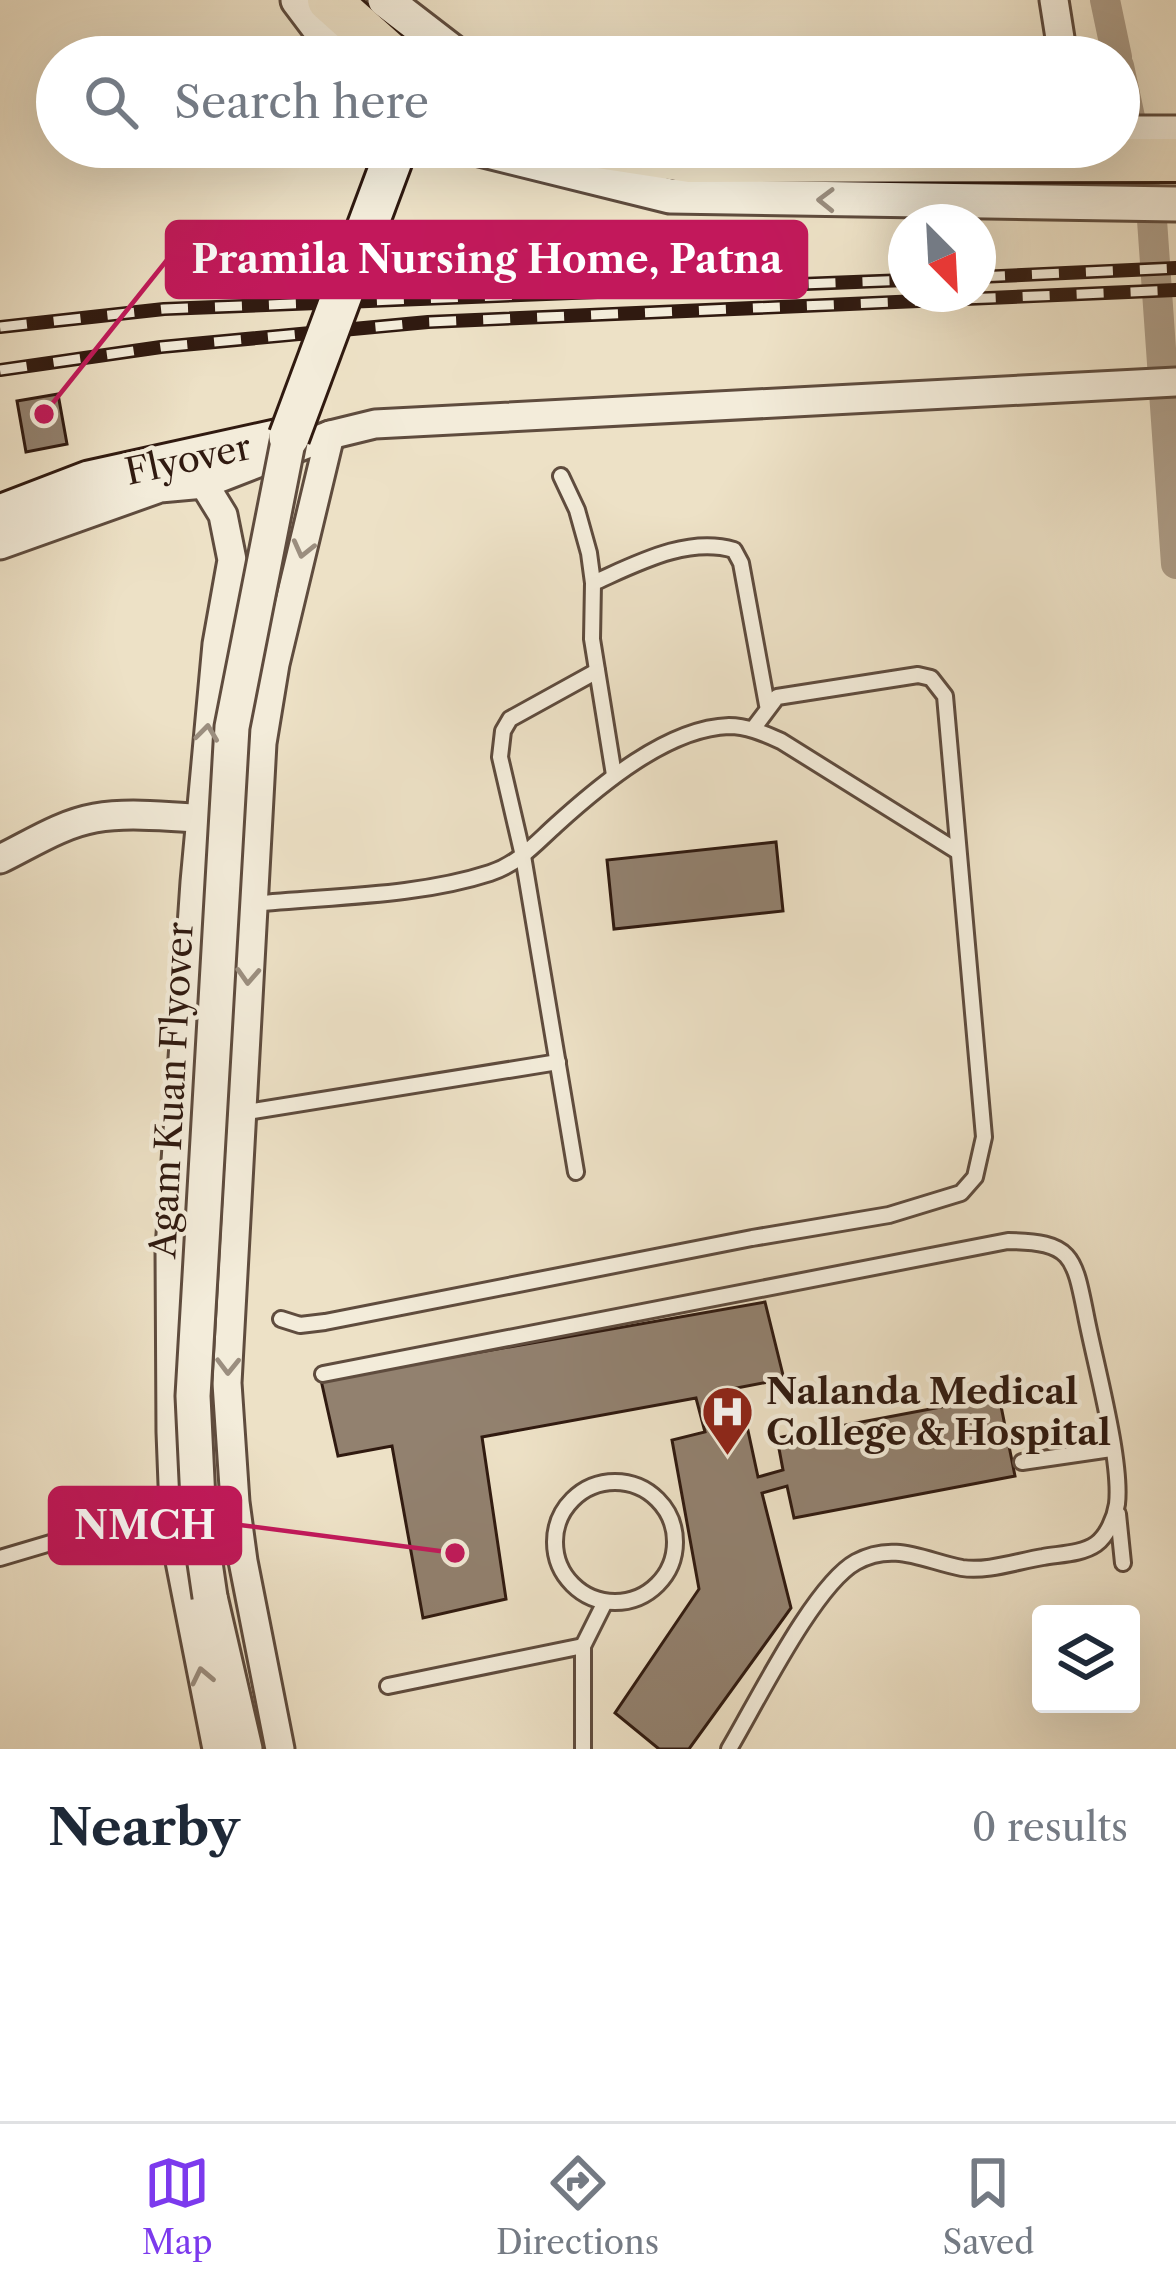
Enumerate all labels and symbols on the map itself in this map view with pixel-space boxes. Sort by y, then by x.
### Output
one-way arrow [816,187,834,213]
north arrow [888,204,996,312]
callout: Pramila Nursing Home, Patna [167,222,806,297]
text: Pramila Nursing Home, Patna [191,235,783,283]
street label: Flyover [121,424,255,494]
one-way arrow [292,538,317,559]
one-way arrow [193,724,219,743]
street label: Agam Kuan Flyover [140,921,202,1260]
one-way arrow [236,967,262,986]
one-way arrow [215,1358,241,1376]
place label: Nalanda Medical College & Hospital [766,1369,1111,1454]
hospital icon: Nalanda Medical College & Hospital [699,1384,755,1458]
callout: NMCH [50,1488,240,1563]
text: NMCH [74,1501,216,1549]
one-way arrow [191,1667,216,1687]

